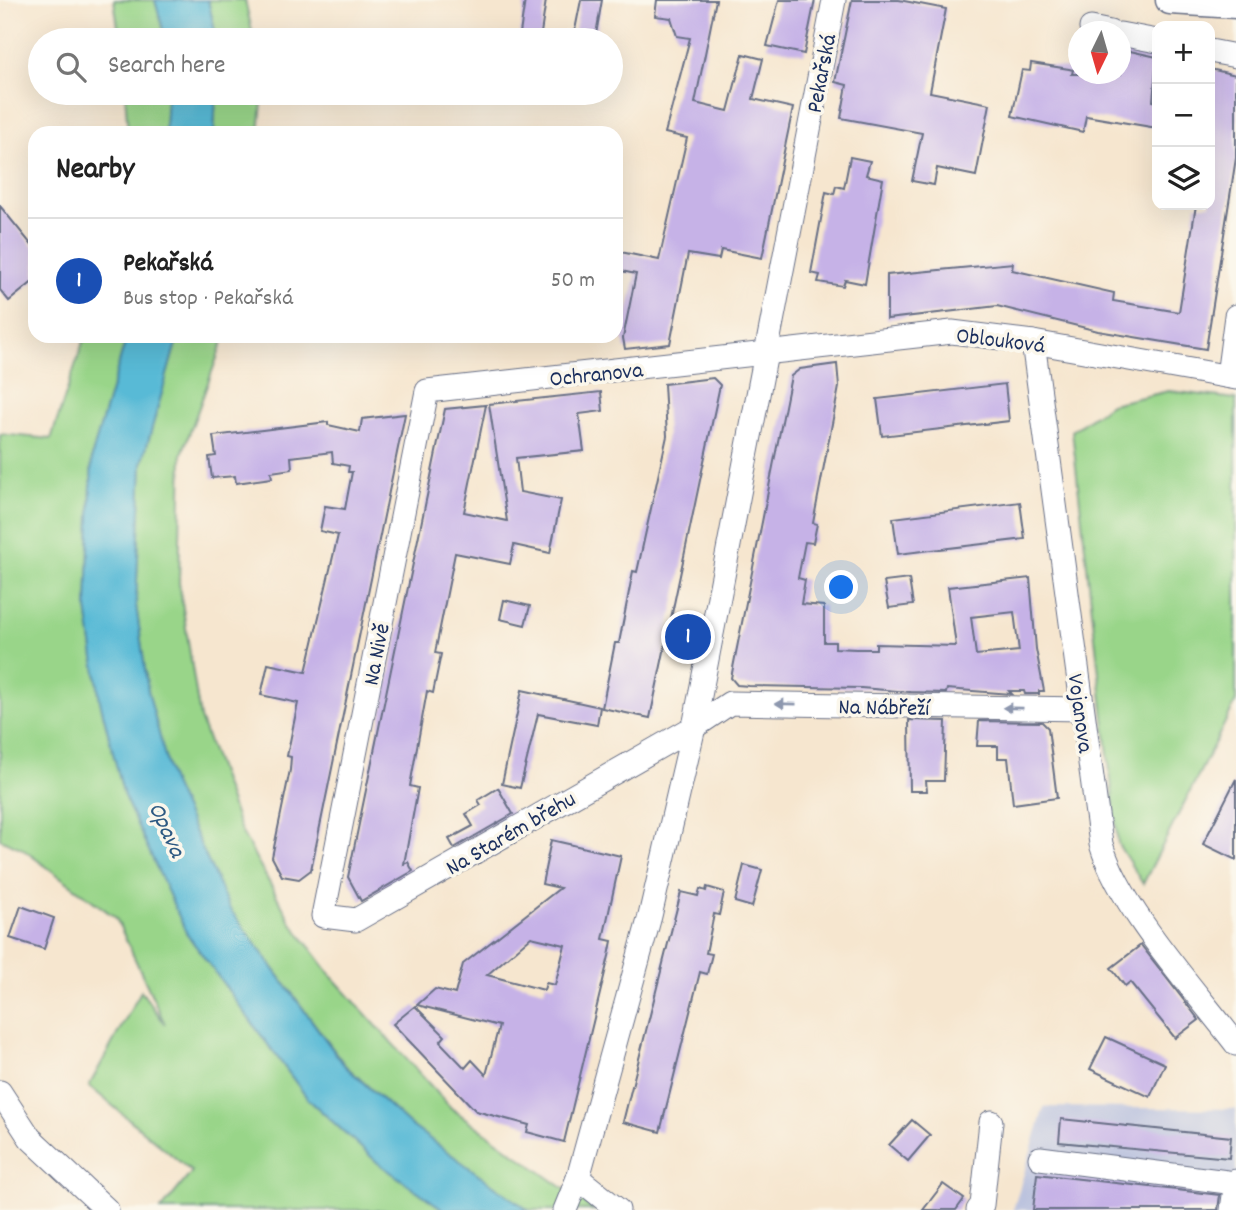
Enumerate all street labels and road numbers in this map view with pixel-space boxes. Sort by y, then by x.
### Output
street label: Pekařská [800,31,847,116]
street label: Oblouková [954,321,1048,364]
street label: Ochranova [548,355,646,398]
street label: Na Nivě [356,621,401,688]
street label: Vojanova [1057,672,1101,756]
street label: Na Nábřeží [838,692,931,727]
street label: Na Starém břehu [441,784,583,886]

